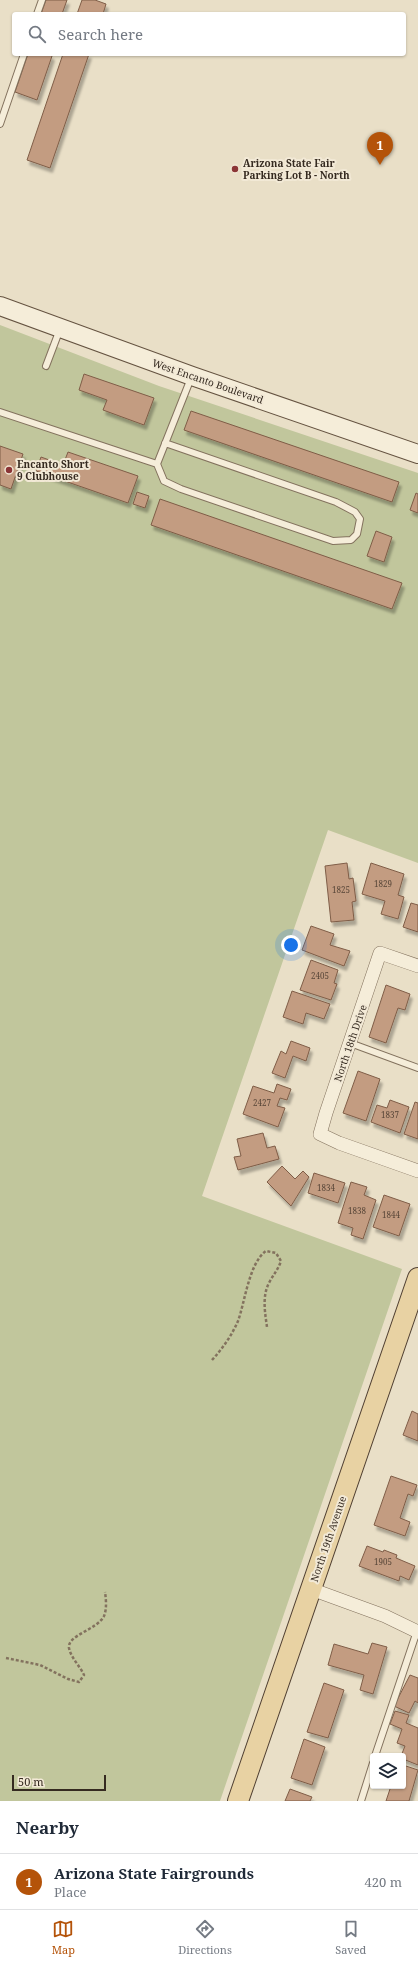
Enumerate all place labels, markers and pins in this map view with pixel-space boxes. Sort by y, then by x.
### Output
pin: 1 [367,132,393,165]
place label: Arizona State Fair Parking Lot B - North [243,156,350,182]
marker: Arizona State Fair Parking Lot B - North [230,164,240,174]
place label: Encanto Short 9 Clubhouse [17,457,89,483]
marker: Encanto Short 9 Clubhouse [4,465,14,475]

